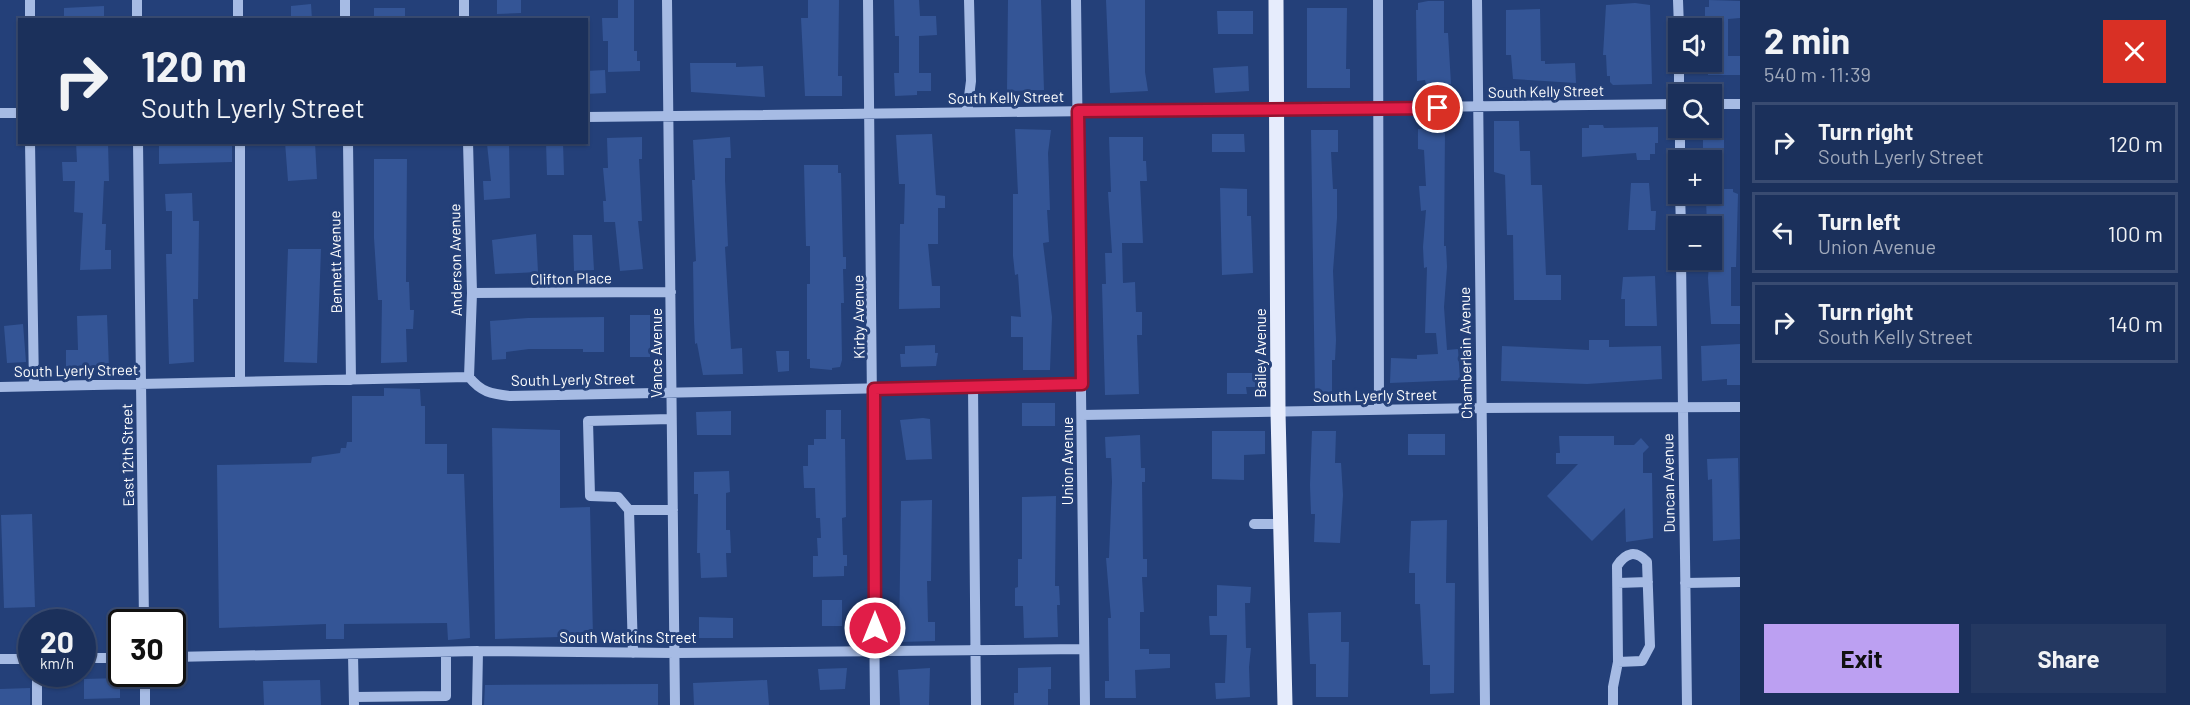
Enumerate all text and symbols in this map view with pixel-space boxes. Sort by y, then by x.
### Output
map controls [1668,18,1722,270]
button: sound [1668,18,1722,72]
text: 2 min [1764,18,1850,61]
button: close [2103,20,2166,83]
text: 120 m [141,40,247,90]
icon: right [42,42,120,120]
text: 540 m · 11:39 [1764,62,1871,86]
street label: South Kelly Street [1488,81,1604,101]
pin [1412,82,1463,133]
button: search [1668,84,1722,138]
street label: South Kelly Street [948,87,1064,107]
text: South Lyerly Street [141,91,365,123]
icon: arrive [1421,91,1454,124]
text: Turn right [1818,118,1913,144]
icon: right [1767,126,1800,159]
text: 120 m [2108,130,2163,156]
text: South Lyerly Street [1818,144,1984,168]
button: + [1668,150,1722,204]
street label: Anderson Avenue [445,203,465,317]
text: Turn left [1818,208,1901,234]
street label: Bennett Avenue [325,210,345,314]
button: − [1668,216,1722,270]
icon: left [1767,216,1800,249]
text: 100 m [2108,220,2163,246]
text: Union Avenue [1818,234,1936,258]
street label: Clifton Place [530,268,612,288]
street label: Kirby Avenue [848,275,868,359]
street label: Chamberlain Avenue [1455,287,1475,419]
text: Turn right [1818,298,1913,324]
icon: right [1767,306,1800,339]
street label: Vance Avenue [647,308,665,398]
street label: Bailey Avenue [1251,308,1269,398]
text: 140 m [2108,310,2163,336]
text: South Kelly Street [1818,324,1973,348]
street label: South Lyerly Street [14,360,138,380]
street label: South Lyerly Street [511,369,635,389]
street label: South Lyerly Street [1313,385,1437,405]
street label: East 12th Street [117,403,137,507]
street label: Union Avenue [1058,417,1076,505]
street label: Duncan Avenue [1658,433,1678,533]
position arrow [843,596,907,660]
speed limit sign: 30 [108,609,186,687]
text: 20 [40,623,74,659]
button: Exit [1764,624,1959,693]
button: Share [1971,624,2166,693]
street label: South Watkins Street [559,628,697,646]
text: km/h [40,654,74,672]

